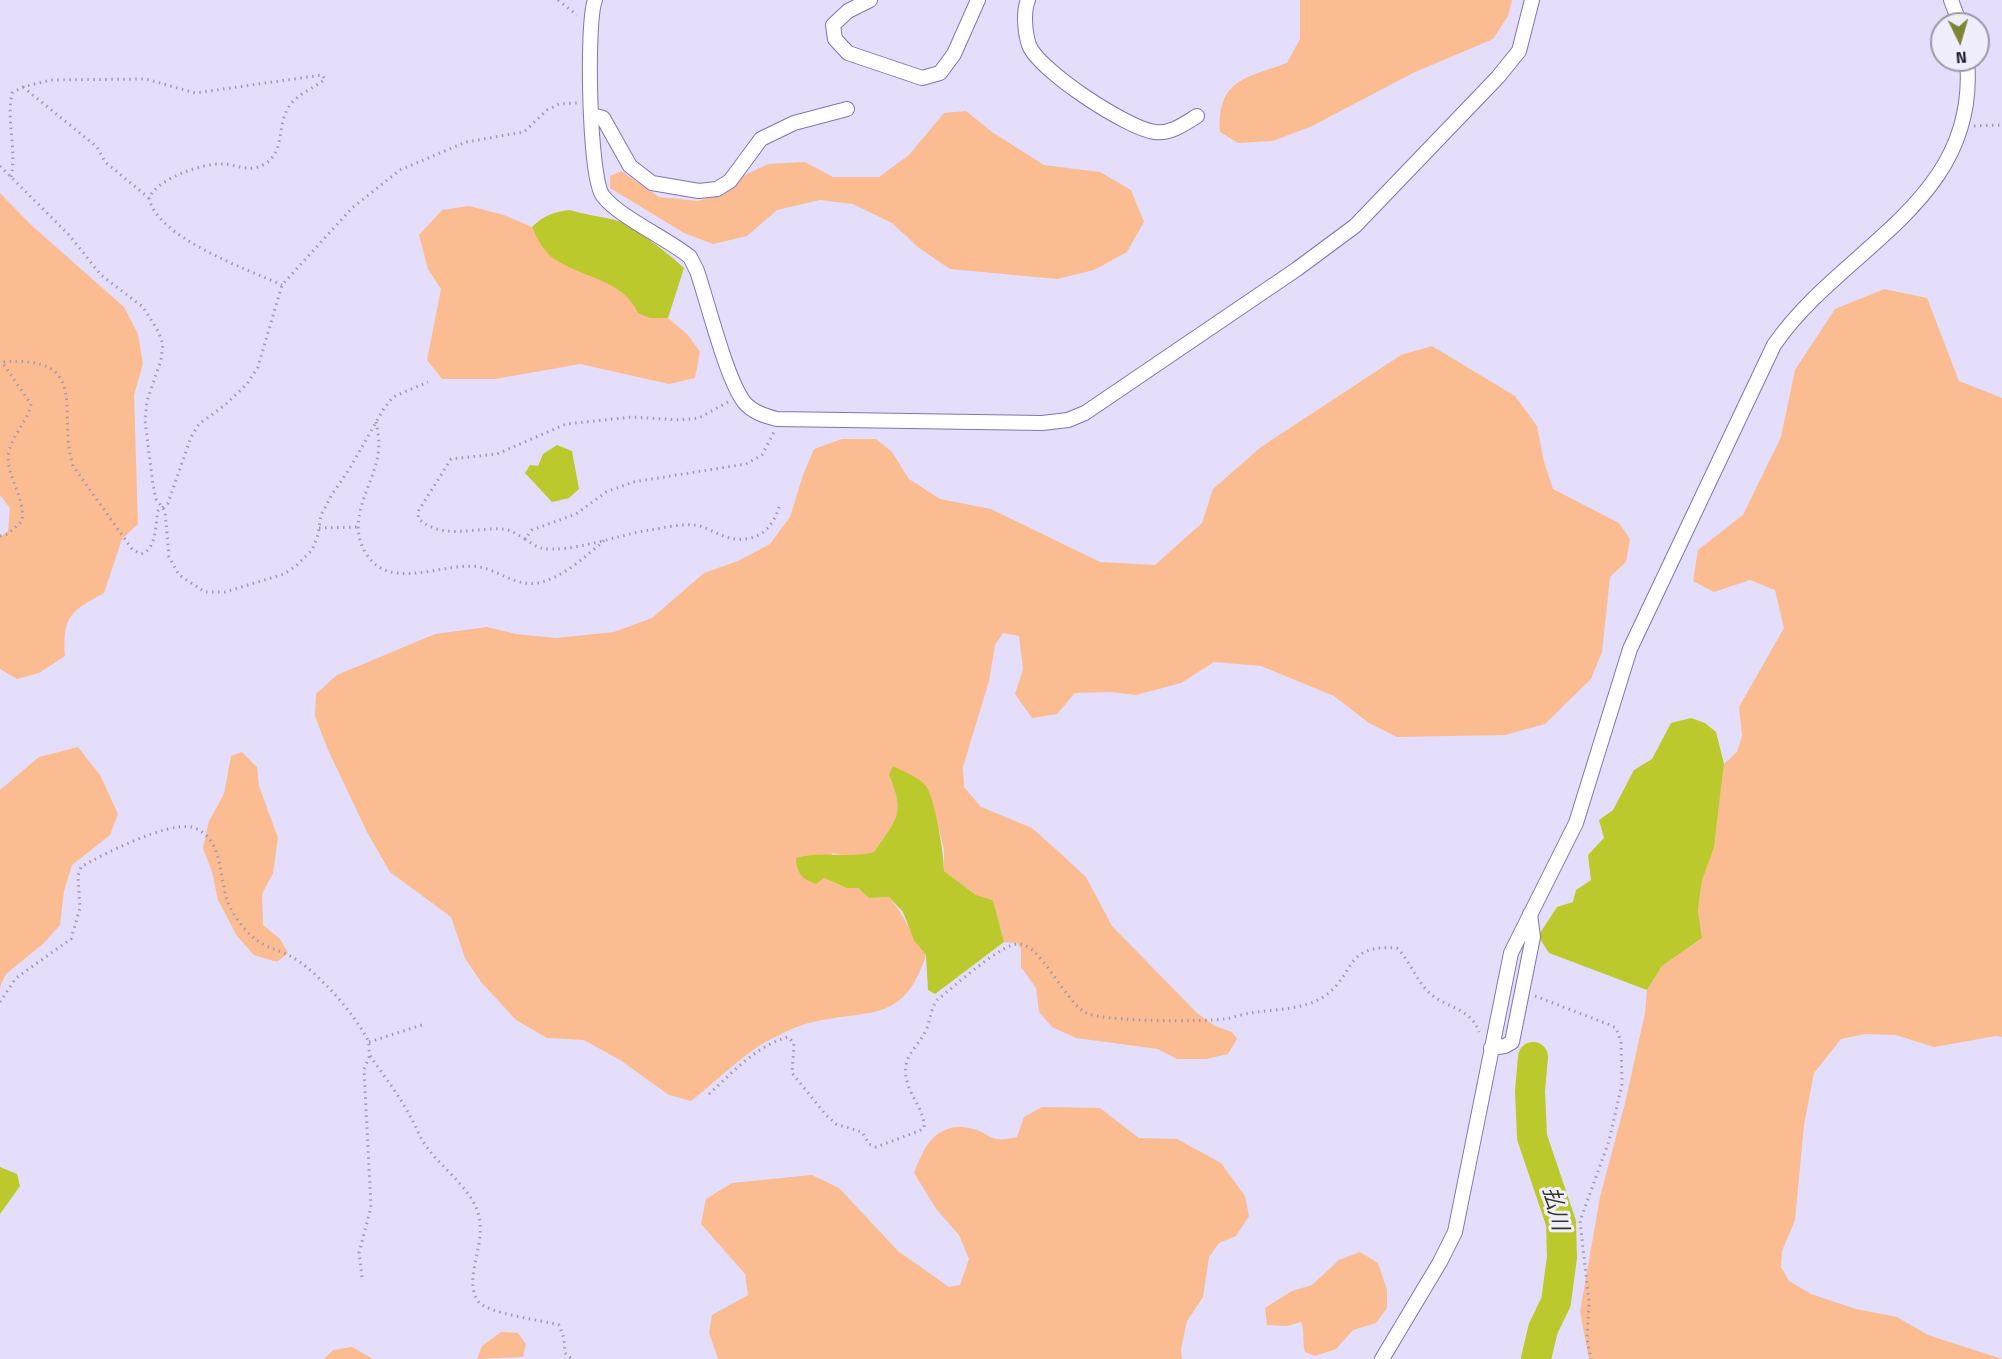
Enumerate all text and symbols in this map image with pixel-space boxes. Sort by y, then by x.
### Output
north arrow [1930,12,1990,72]
text: N [1955,46,1968,70]
water label: 払川 [1536,1184,1572,1234]

